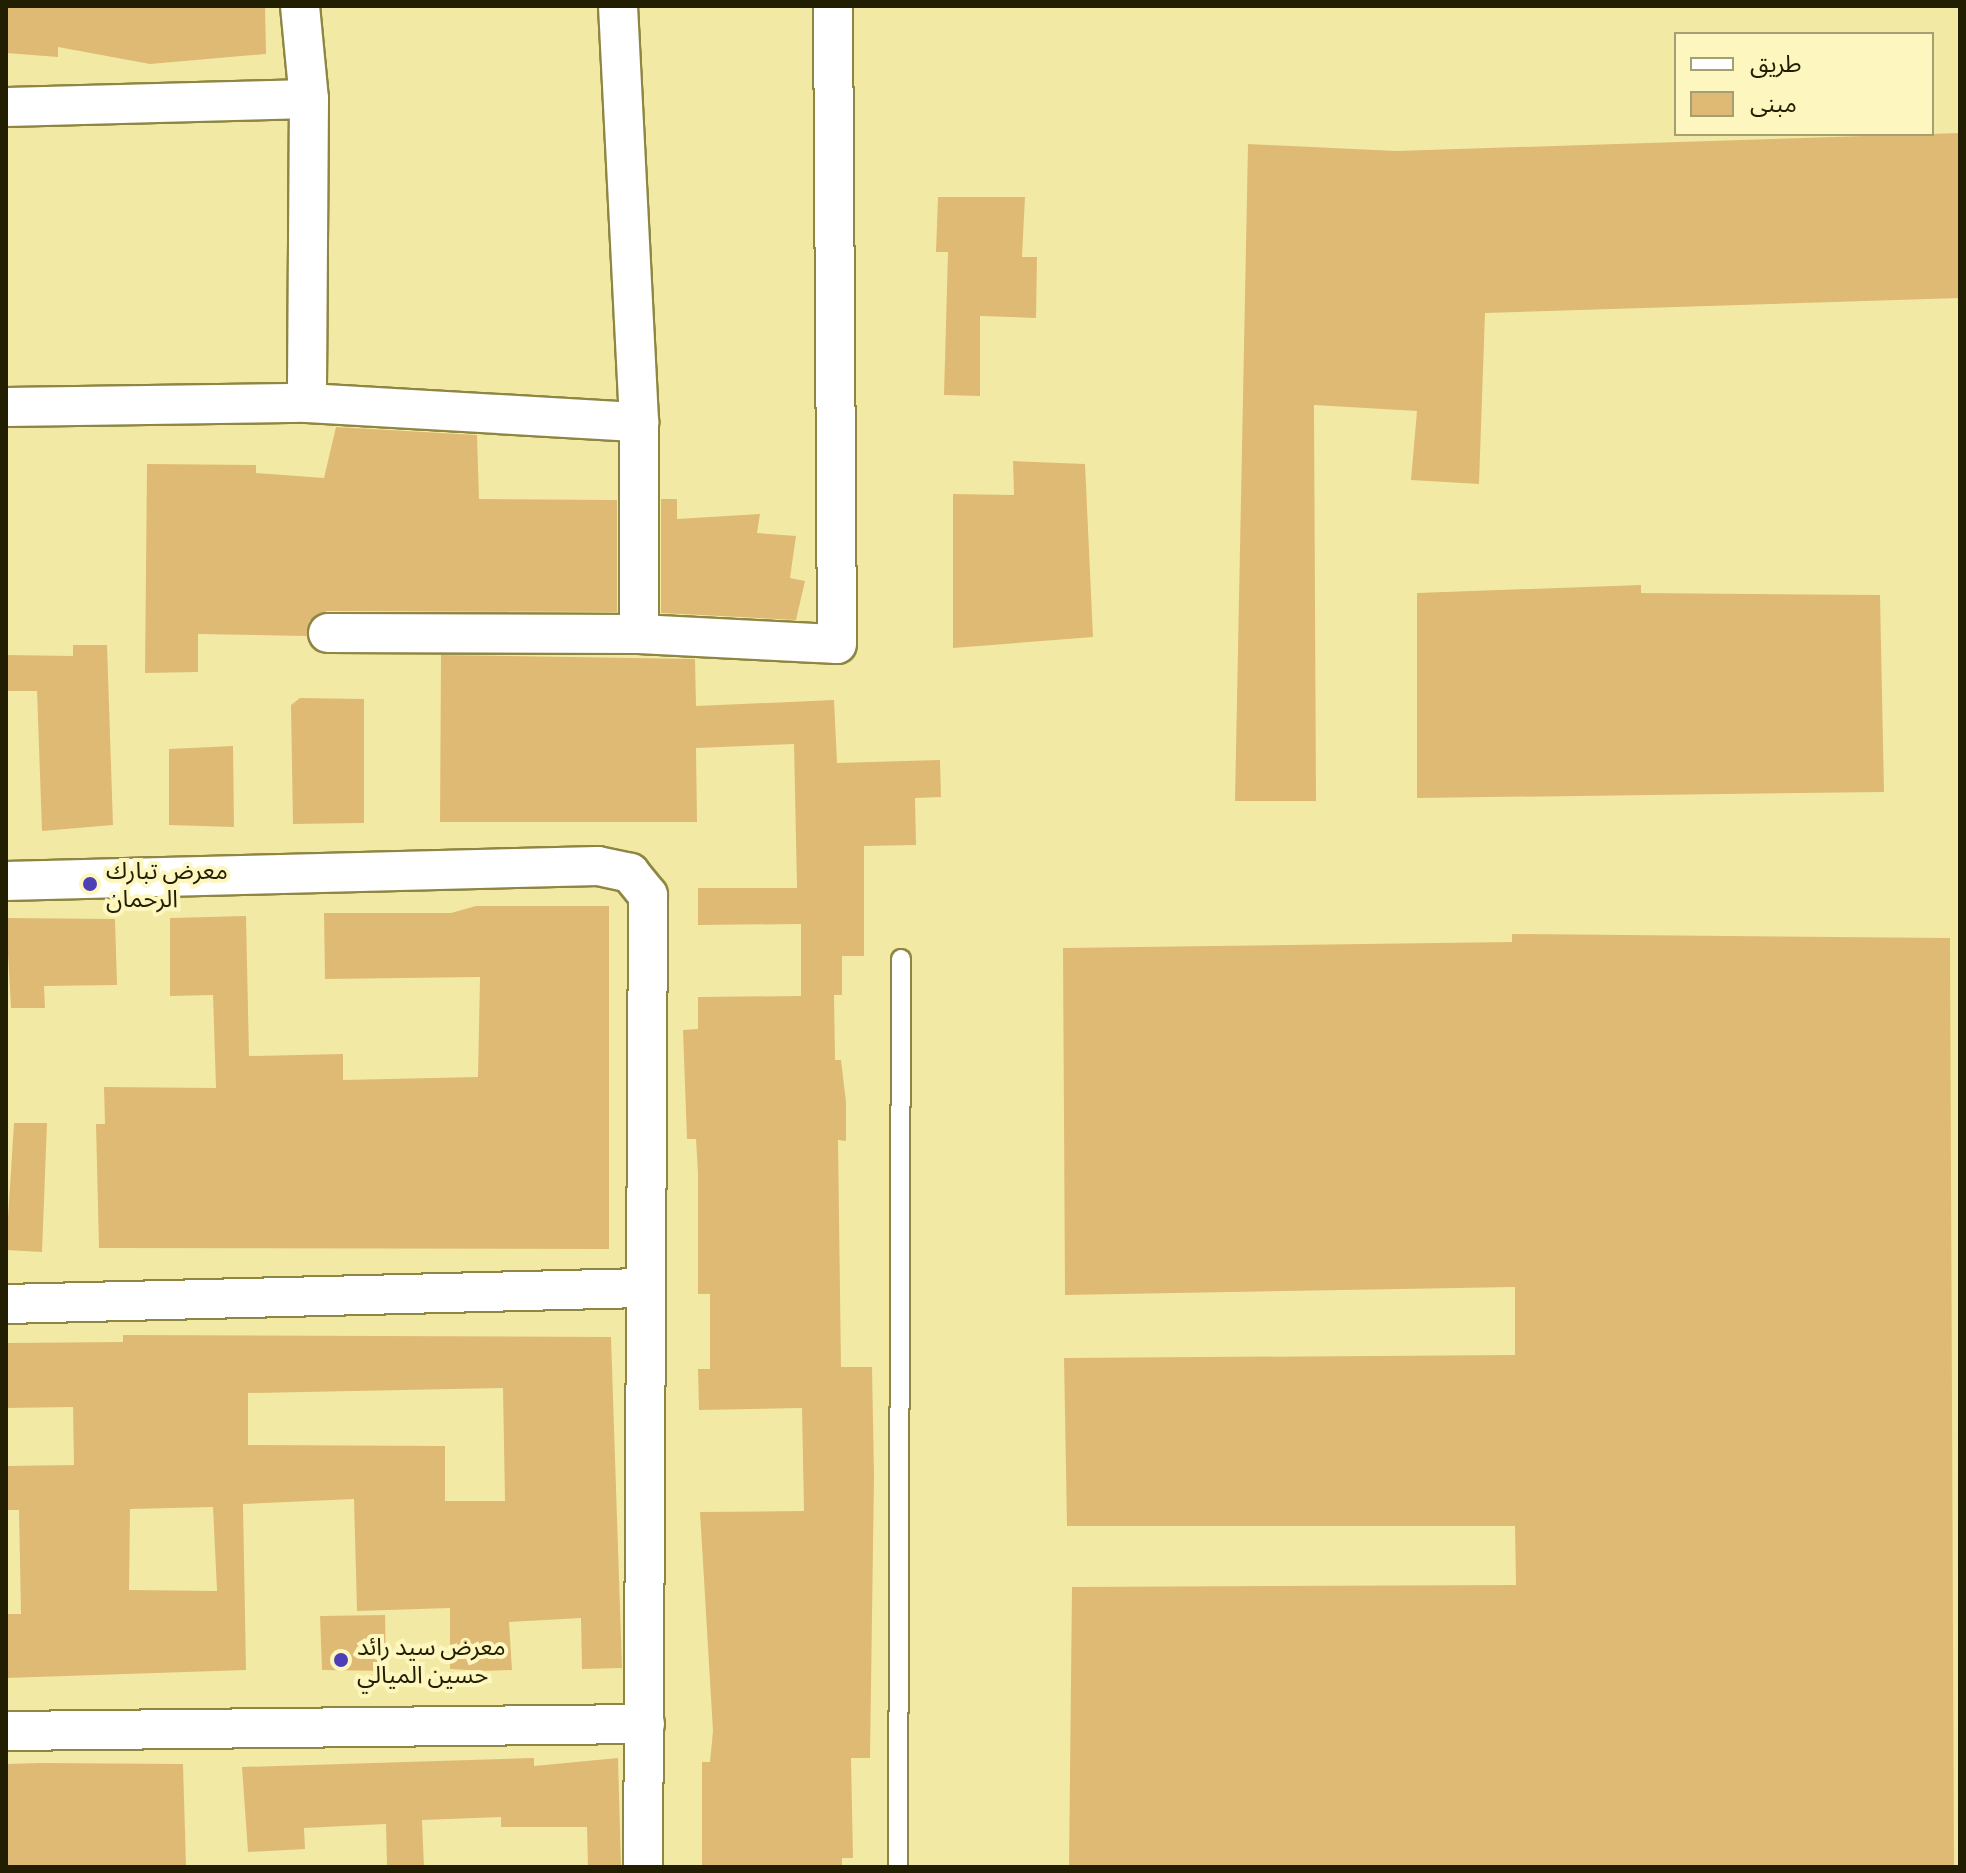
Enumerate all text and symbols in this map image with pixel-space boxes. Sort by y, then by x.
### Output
legend [1674,32,1934,136]
text: طريق [1750,48,1802,77]
text: مبنى [1750,88,1797,117]
place label: معرض تبارك الرحمان [106,856,228,912]
marker: معرض تبارك الرحمان [81,875,99,893]
place label: معرض سيد رائد حسين الميالي [357,1632,506,1688]
marker: معرض سيد رائد حسين الميالي [332,1651,350,1669]

